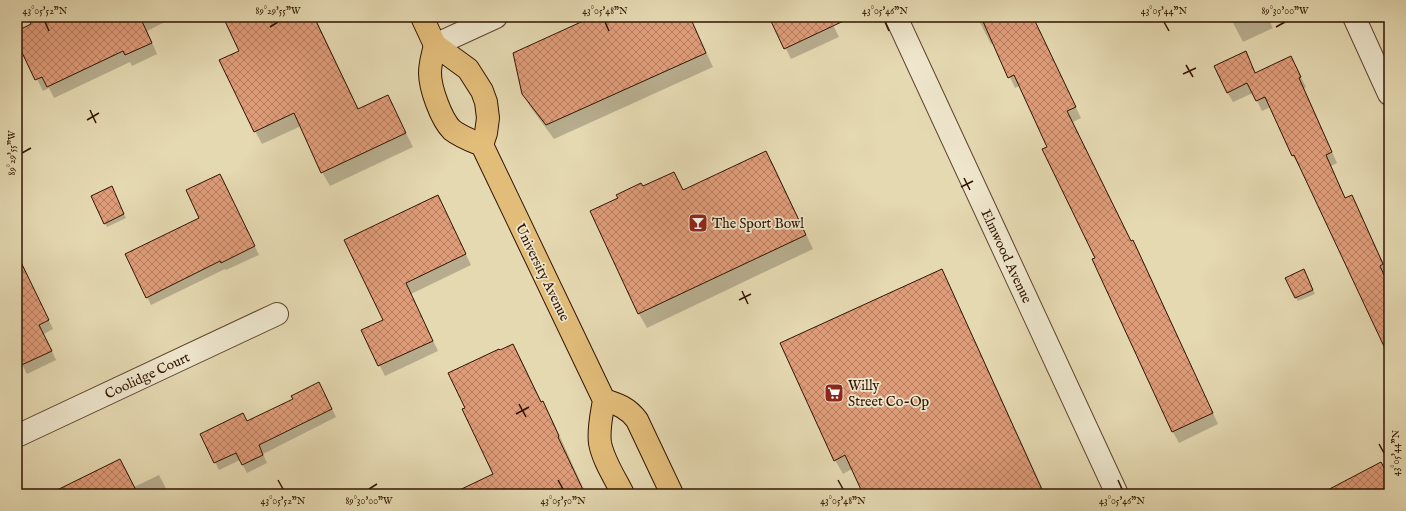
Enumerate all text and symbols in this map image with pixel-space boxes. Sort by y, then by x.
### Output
text: 43°05'52"N [23,5,68,18]
text: 89°29'55"W [255,5,301,18]
text: 43°05'48"N [582,5,628,18]
text: 43°05'46"N [862,5,908,18]
text: 43°05'44"N [1141,5,1188,18]
text: 89°30'00"W [1261,5,1309,18]
text: 89°29'55"W [6,130,19,176]
street label: Elmwood Avenue [976,207,1036,307]
bar icon: The Sport Bowl [687,212,709,234]
place label: The Sport Bowl [712,215,804,233]
street label: University Avenue [511,221,574,325]
street label: Coolidge Court [102,348,193,403]
place label: Willy Street Co-Op [848,377,929,411]
supermarket icon: Willy Street Co-Op [823,382,845,404]
text: 43°05'44"N [1390,429,1403,476]
text: 43°05'52"N [261,495,306,508]
text: 89°30'00"W [345,495,393,508]
text: 43°05'50"N [540,495,586,508]
text: 43°05'48"N [820,495,866,508]
text: 43°05'46"N [1099,495,1145,508]

